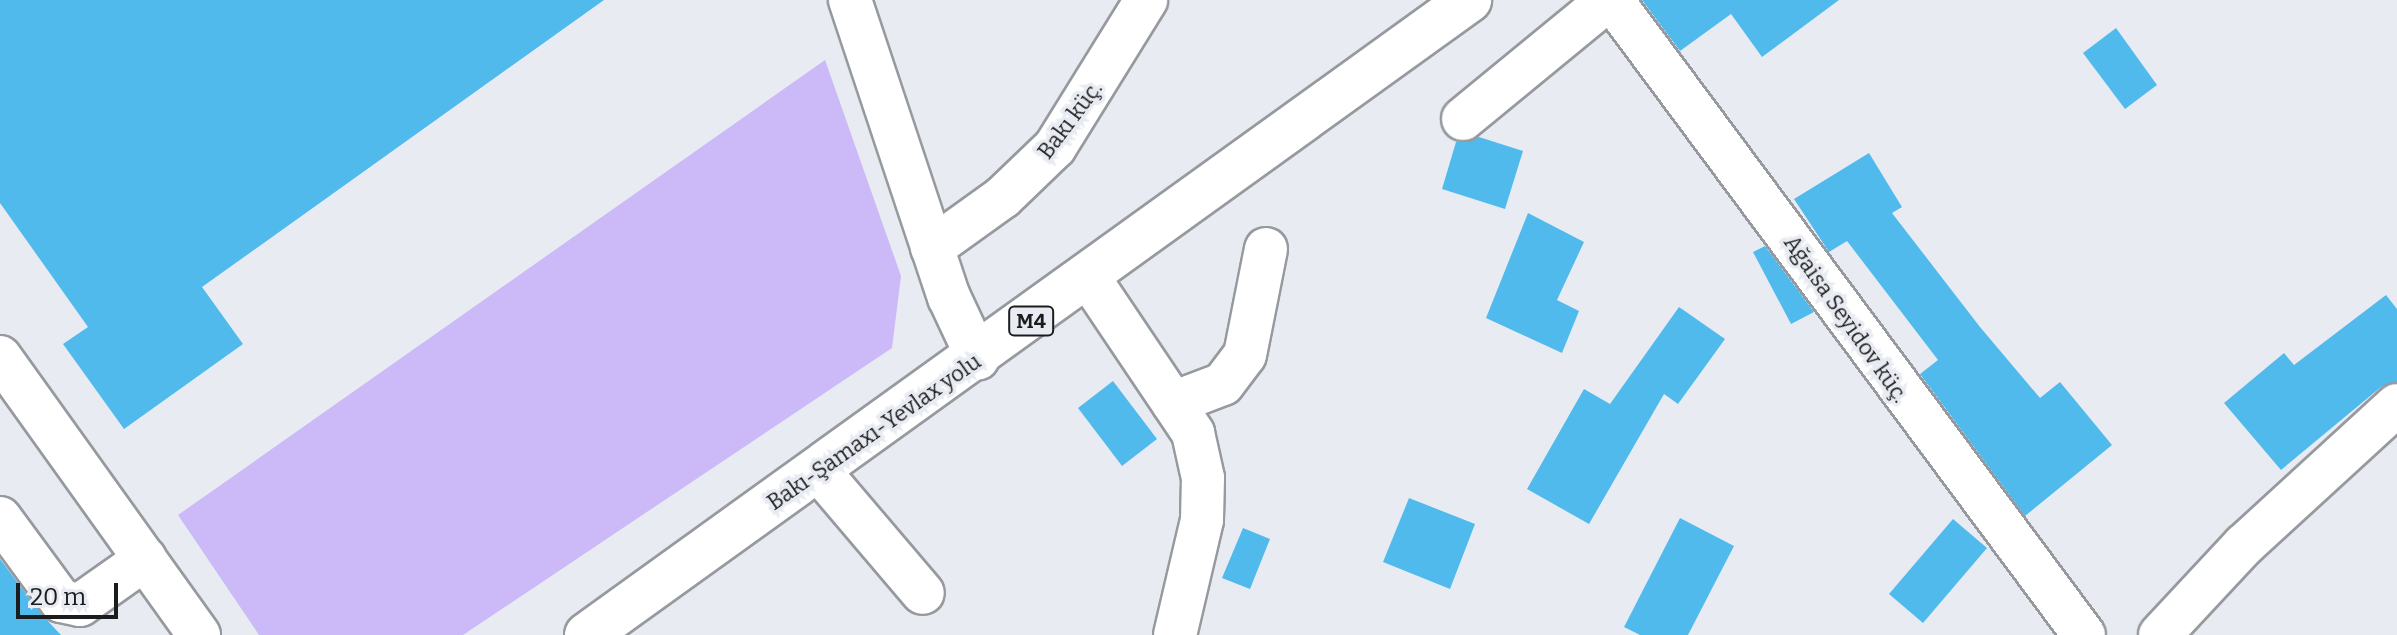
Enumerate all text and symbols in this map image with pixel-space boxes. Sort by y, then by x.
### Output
street label: Bakı küç. [1032,76,1108,164]
street label: Ağaisa Seyidov küç. [1778,230,1914,408]
road number: M4 [1007,305,1055,337]
street label: Bakı-Şamaxı-Yevlax yolu [762,348,986,516]
scale bar [20,567,122,617]
text: 20 m [30,583,86,611]

